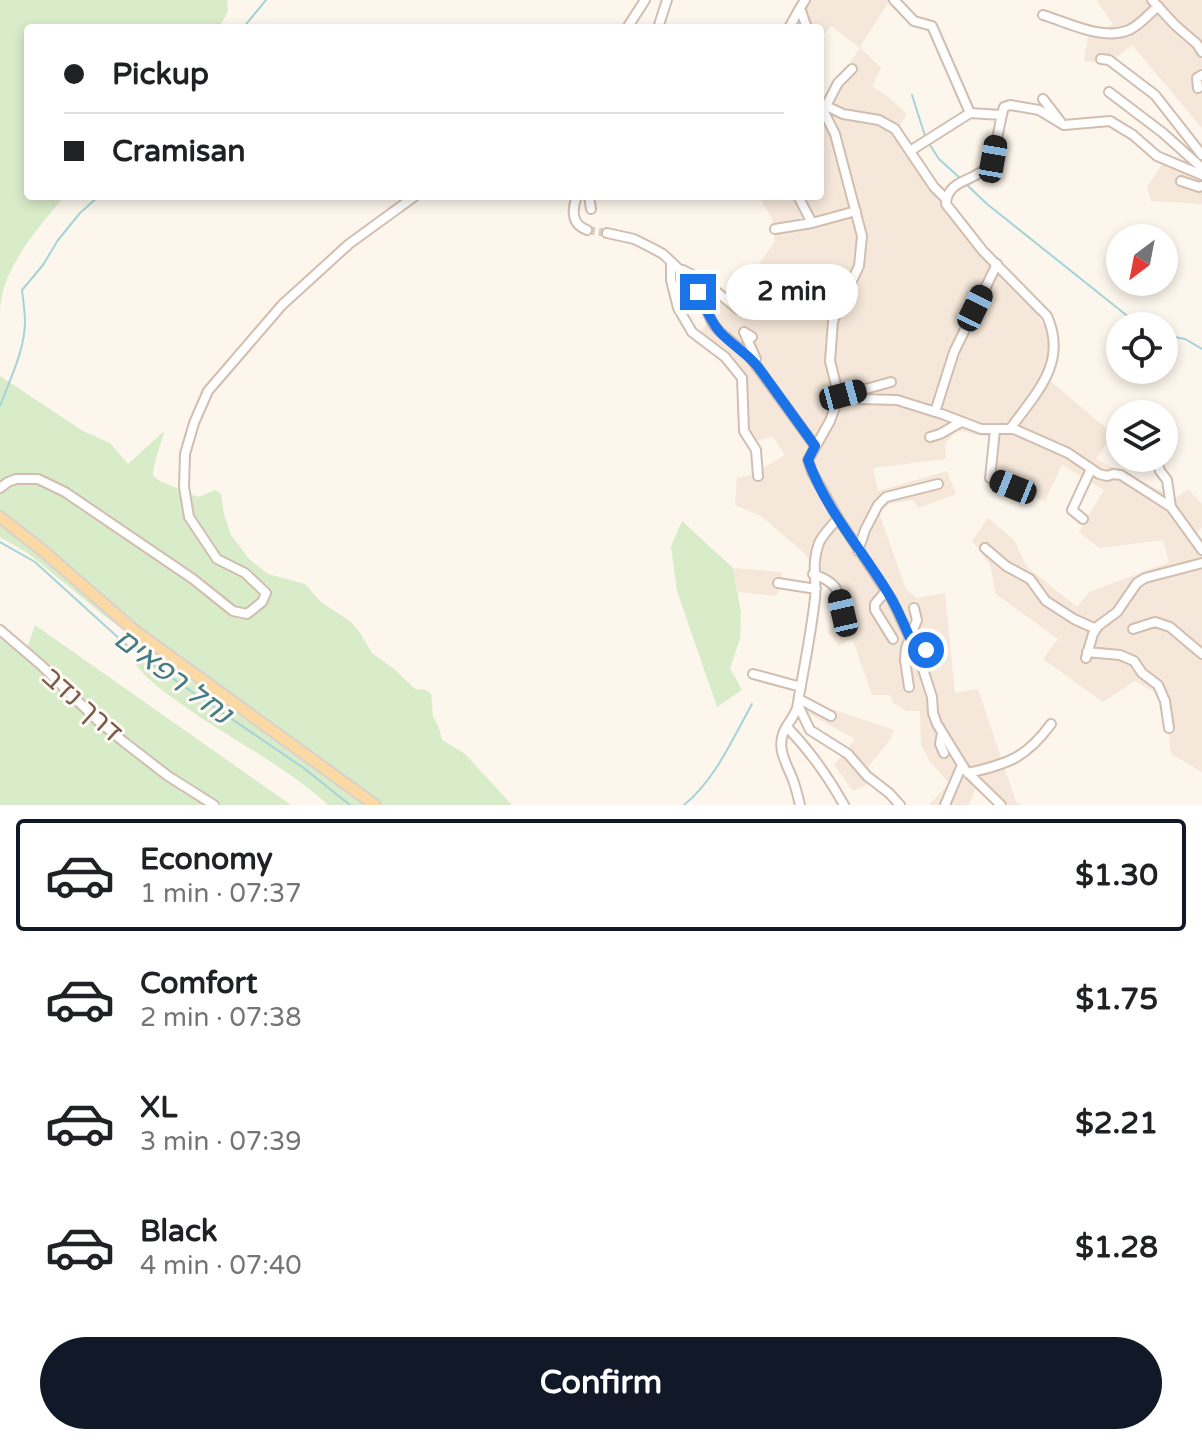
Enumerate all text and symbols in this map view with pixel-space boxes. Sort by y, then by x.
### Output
text: Pickup [112,56,209,93]
text: Cramisan [112,133,246,170]
car [977,133,1009,185]
north arrow [1106,224,1178,296]
map controls [1106,224,1178,472]
callout: 2 min [726,264,858,320]
route end [680,274,716,310]
text: 2 min [757,276,827,307]
car [954,281,996,335]
button: locate [1106,312,1178,384]
car [817,377,869,413]
button: layers [1106,400,1178,472]
car [986,467,1040,507]
car [826,587,860,639]
water label: נחל רפאים [106,620,241,734]
route start [908,632,944,668]
street label: דרך נדב [35,660,130,750]
icon: car [44,839,116,911]
text: Economy [140,841,273,878]
text: $1.30 [1075,857,1158,894]
text: 1 min · 07:37 [140,878,302,909]
icon: car [44,963,116,1035]
text: Comfort [140,965,258,1002]
text: $1.75 [1076,981,1158,1018]
text: 2 min · 07:38 [140,1002,302,1033]
icon: car [44,1087,116,1159]
text: XL [140,1089,177,1126]
text: $2.21 [1075,1105,1158,1142]
text: 3 min · 07:39 [140,1126,302,1157]
icon: car [44,1211,116,1283]
text: Black [140,1213,217,1250]
text: $1.28 [1075,1229,1158,1266]
text: 4 min · 07:40 [140,1250,302,1281]
button: Confirm [40,1337,1162,1429]

